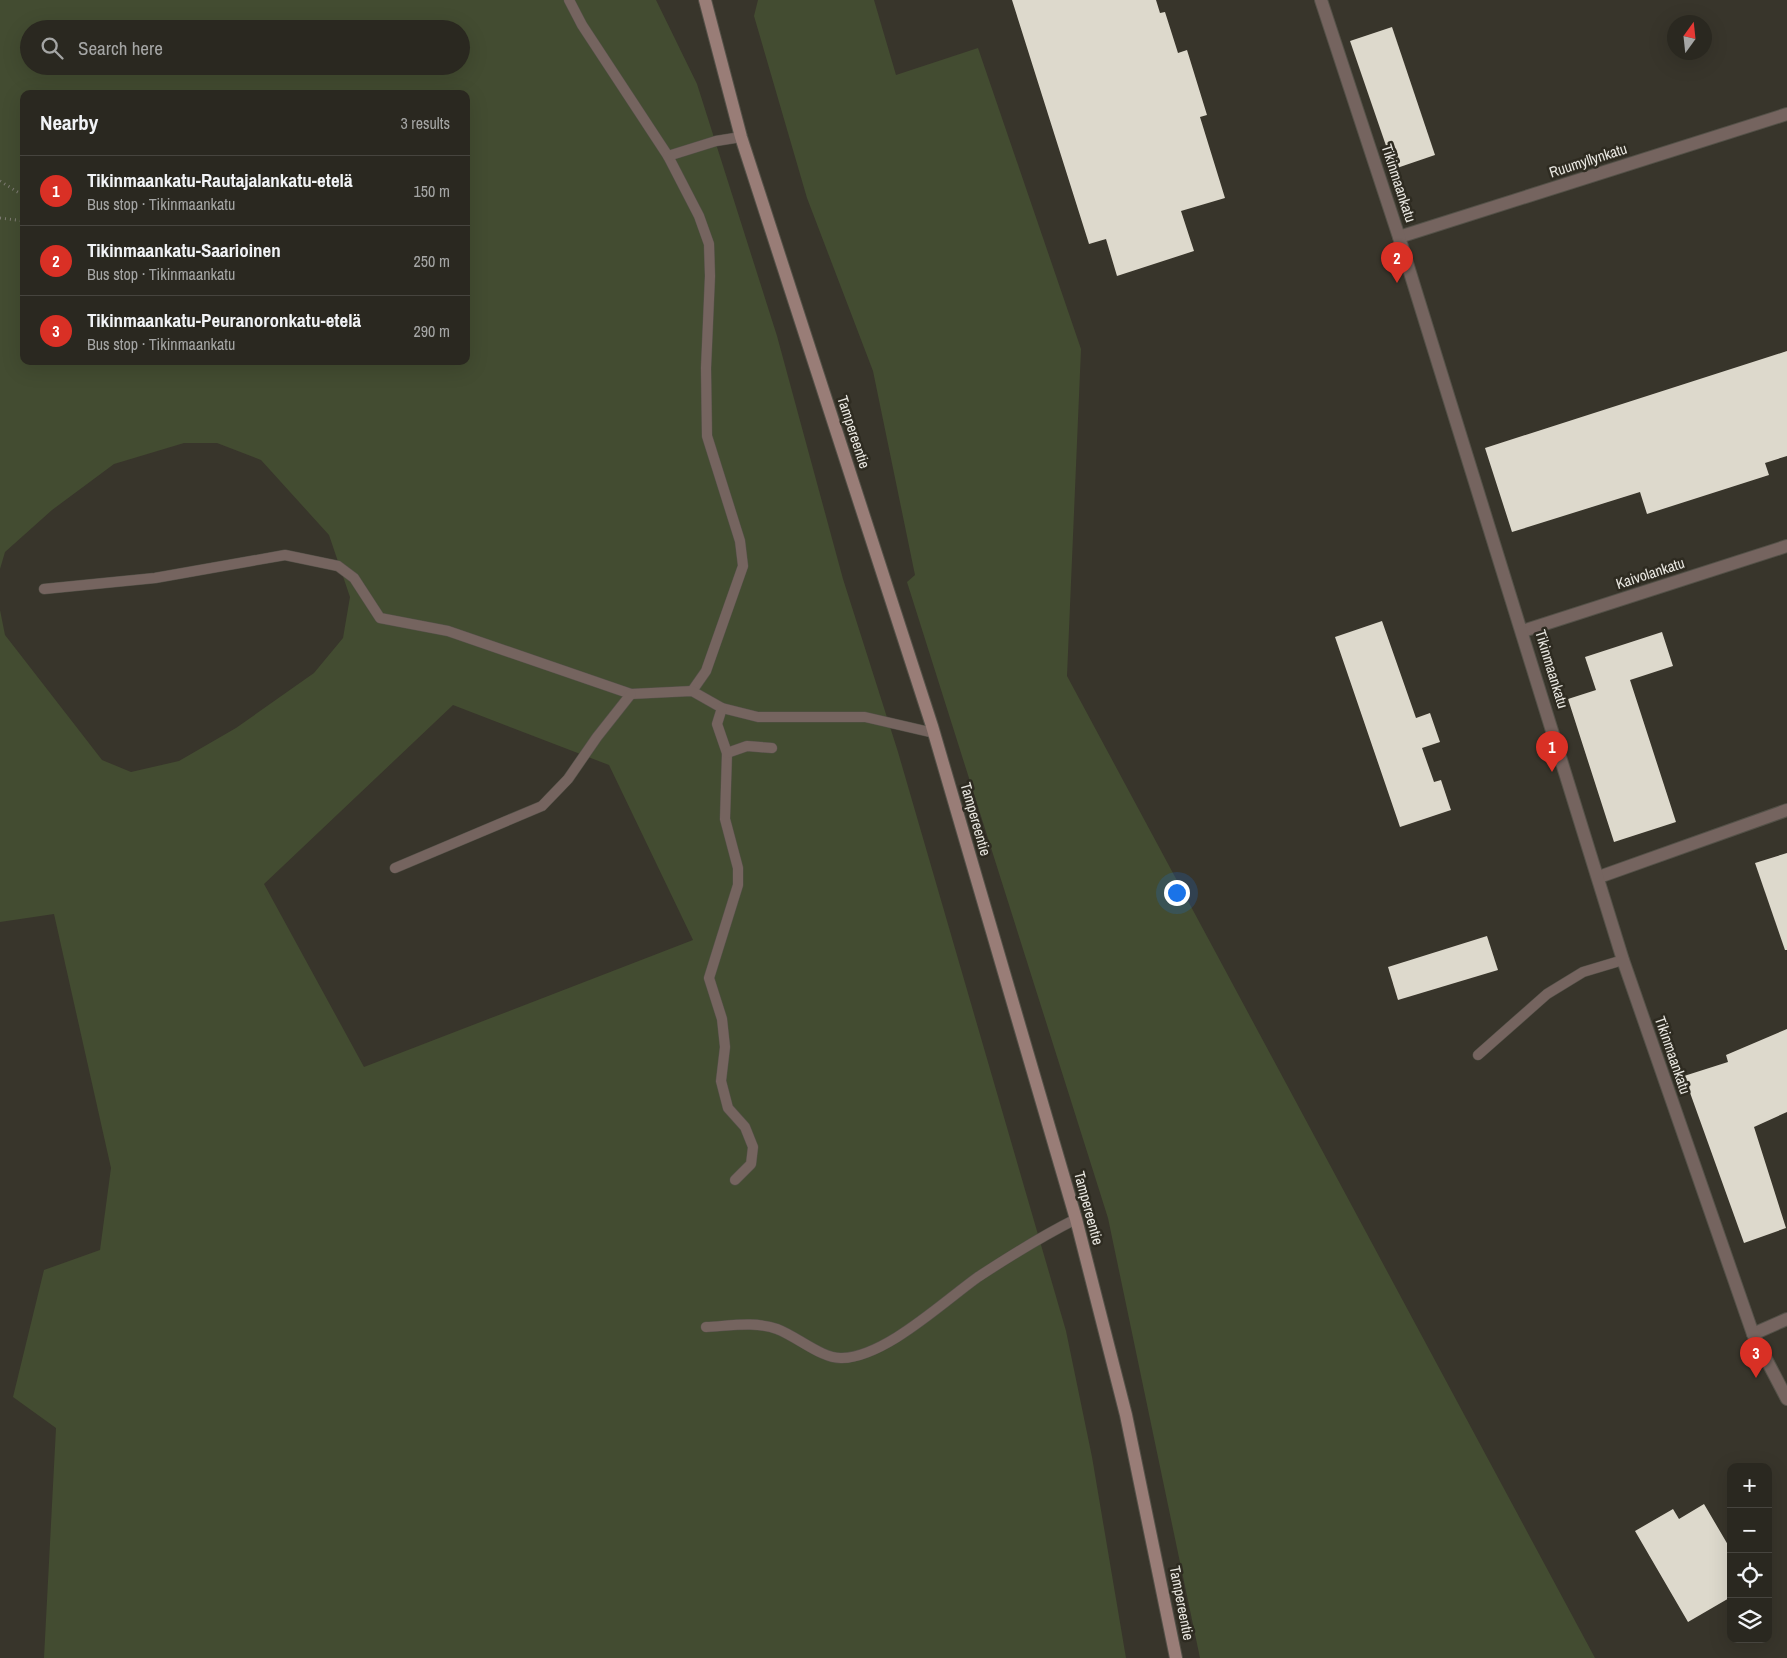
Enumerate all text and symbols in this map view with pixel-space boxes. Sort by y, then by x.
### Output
north arrow [1667,15,1712,60]
search box [20,20,470,75]
icon: search [38,34,66,62]
text: Search here [78,35,163,61]
text: Nearby [40,108,98,137]
text: 3 results [400,112,450,134]
street label: Ruumyllynkatu [1546,138,1630,182]
street label: Tikinmaankatu [1376,141,1422,225]
text: Tikinmaankatu-Rautajalankatu-etelä [87,167,353,193]
text: 1 [52,180,60,202]
text: 150 m [414,180,450,202]
text: Bus stop · Tikinmaankatu [87,193,235,215]
text: Tikinmaankatu-Saarioinen [87,237,281,263]
pin: 2 [1381,242,1413,283]
text: 2 [52,250,60,272]
text: 250 m [414,250,450,272]
text: Bus stop · Tikinmaankatu [87,263,235,285]
text: Tikinmaankatu-Peuranoronkatu-etelä [87,307,361,333]
text: 3 [52,320,60,342]
text: 290 m [414,320,450,342]
text: Bus stop · Tikinmaankatu [87,333,235,355]
street label: Tampereentie [832,393,876,471]
street label: Kaivolankatu [1613,552,1687,594]
street label: Tikinmaankatu [1530,627,1574,711]
pin: 1 [1536,731,1568,772]
street label: Tampereentie [956,780,997,858]
your location [1164,880,1190,906]
street label: Tikinmaankatu [1650,1013,1696,1097]
street label: Tampereentie [1069,1169,1109,1247]
pin: 3 [1740,1337,1772,1378]
map controls [1727,1463,1772,1643]
button: + [1727,1463,1772,1508]
button: − [1727,1508,1772,1553]
button: locate [1727,1553,1772,1598]
street label: Tampereentie [1164,1564,1200,1642]
button: layers [1727,1598,1772,1643]

